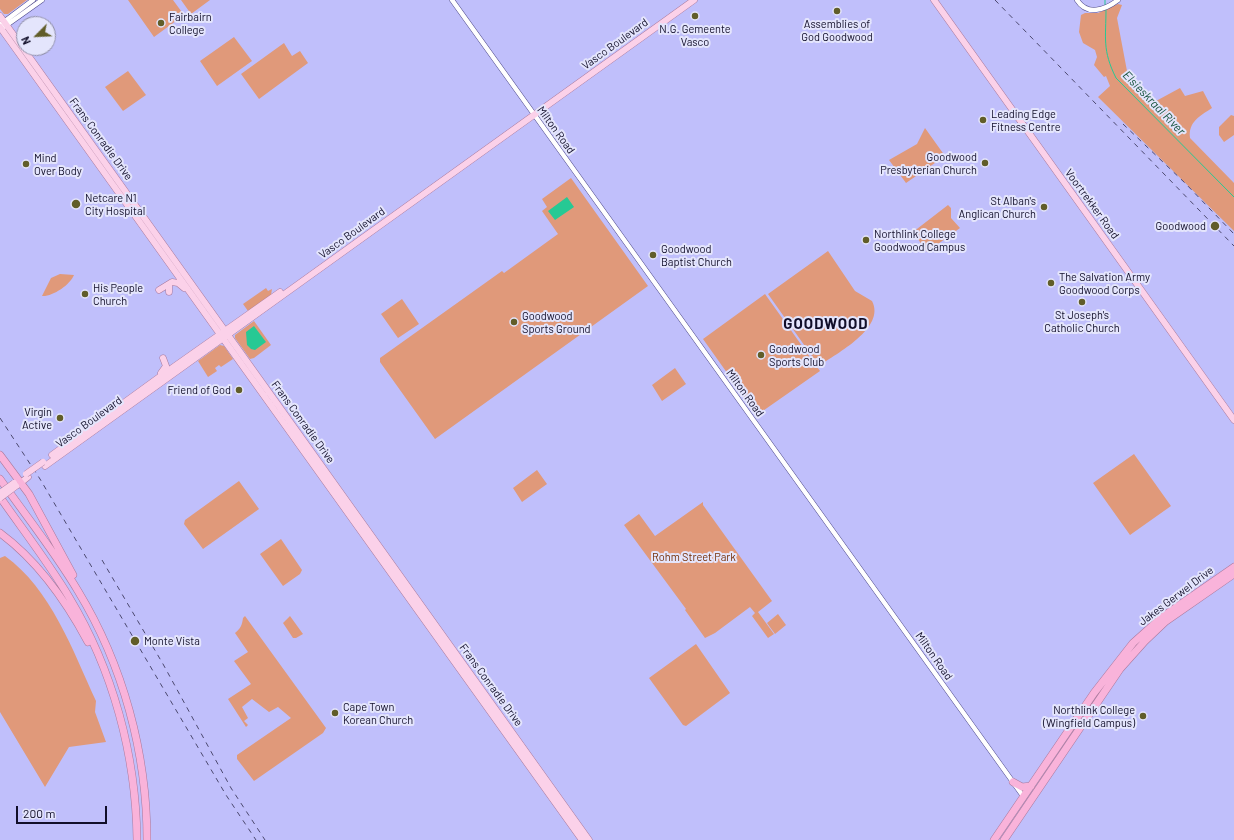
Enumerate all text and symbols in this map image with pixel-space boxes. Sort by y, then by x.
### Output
marker: Assemblies of God Goodwood [832,6,842,16]
place label: Fairbairn College [169,10,212,36]
marker: N.G. Gemeente Vasco [690,11,700,21]
north arrow [16,16,56,56]
street label: Vasco Boulevard [579,16,651,72]
place label: Assemblies of God Goodwood [801,17,873,43]
marker: Fairbairn College [156,18,166,28]
place label: N.G. Gemeente Vasco [659,22,731,48]
text: N [18,35,33,47]
water label: Elsieskraal River [1120,68,1188,138]
street label: Frans Conradie Drive [67,95,135,183]
street label: Milton Road [534,104,578,156]
place label: Leading Edge Fitness Centre [991,107,1061,133]
marker: Leading Edge Fitness Centre [978,115,988,125]
place label: Goodwood Presbyterian Church [880,150,977,176]
place label: Mind Over Body [34,151,82,177]
marker: Goodwood Presbyterian Church [980,158,990,168]
marker: Mind Over Body [21,159,31,169]
street label: Voortrekker Road [1062,167,1122,241]
place label: Netcare N1 City Hospital [85,191,145,217]
place label: St Alban's Anglican Church [959,194,1036,220]
marker: Netcare N1 City Hospital [70,198,82,210]
marker: St Alban's Anglican Church [1039,202,1049,212]
street label: Vasco Boulevard [316,205,388,261]
place label: Goodwood [1156,219,1206,233]
marker: Goodwood [1209,220,1221,232]
place label: Northlink College Goodwood Campus [874,227,965,253]
marker: Northlink College Goodwood Campus [861,235,871,245]
place label: Goodwood Baptist Church [661,242,732,268]
marker: Goodwood Baptist Church [648,250,658,260]
place label: The Salvation Army Goodwood Corps [1059,270,1150,296]
marker: The Salvation Army Goodwood Corps [1046,278,1056,288]
place label: His People Church [93,281,143,307]
marker: His People Church [80,289,90,299]
marker: St Joseph's Catholic Church [1077,297,1087,307]
place label: St Joseph's Catholic Church [1044,308,1120,334]
place label: Goodwood Sports Ground [522,309,591,335]
district label: GOODWOOD [783,315,869,333]
marker: Goodwood Sports Ground [509,317,519,327]
place label: Goodwood Sports Club [769,342,824,368]
marker: Goodwood Sports Club [756,350,766,360]
street label: Milton Road [723,367,767,419]
street label: Frans Conradie Drive [269,378,337,466]
place label: Friend of God [167,383,231,397]
marker: Friend of God [234,385,244,395]
street label: Vasco Boulevard [53,394,125,450]
place label: Virgin Active [22,405,52,431]
marker: Virgin Active [55,413,65,423]
park label: Rohm Street Park [652,550,736,564]
street label: Jakes Gerwel Drive [1136,564,1216,628]
street label: Milton Road [913,629,955,683]
place label: Monte Vista [144,634,200,648]
marker: Monte Vista [129,635,141,647]
street label: Frans Conradie Drive [457,641,525,729]
place label: Cape Town Korean Church [343,700,413,726]
place label: Northlink College (Wingfield Campus) [1043,703,1135,729]
marker: Cape Town Korean Church [330,708,340,718]
marker: Northlink College (Wingfield Campus) [1138,711,1148,721]
scale bar [18,798,109,824]
text: 200 m [23,806,55,820]

